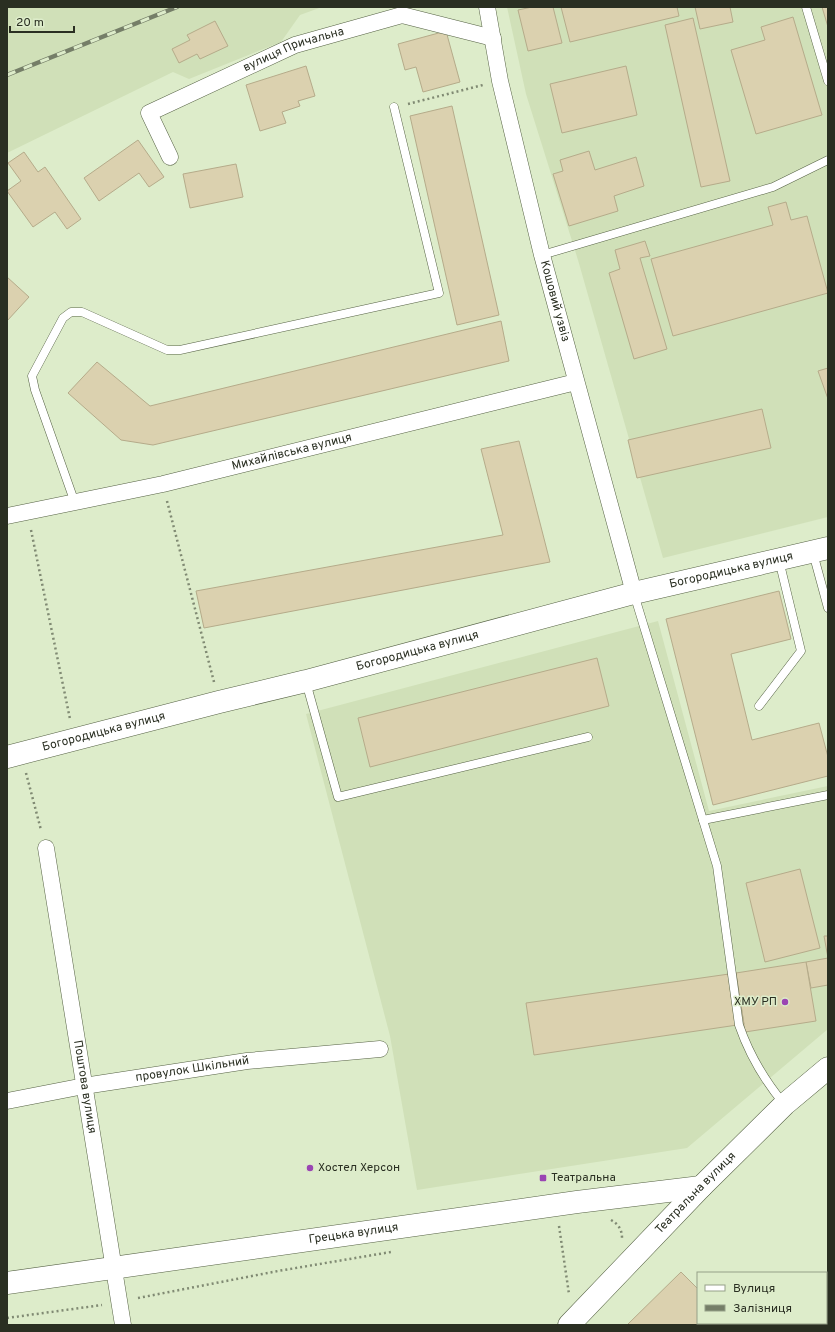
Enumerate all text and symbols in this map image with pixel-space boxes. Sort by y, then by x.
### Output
scale bar [10,8,74,34]
text: 20 m [16,15,44,31]
street label: вулиця Причальна [241,24,346,76]
street label: Кошовий узвіз [536,259,573,344]
street label: Михайлівська вулиця [230,430,354,475]
street label: Богородицька вулиця [668,548,795,593]
street label: Богородицька вулиця [354,627,481,675]
street label: Богородицька вулиця [41,708,167,756]
place label: ХМУ РП [734,994,777,1010]
marker: ХМУ РП [780,997,790,1007]
street label: Поштова вулиця [69,1039,100,1135]
street label: провулок Шкільний [134,1053,250,1086]
street label: Театральна вулиця [652,1149,740,1238]
place label: Хостел Херсон [318,1160,400,1176]
marker: Хостел Херсон [305,1163,315,1173]
place label: Театральна [551,1170,616,1186]
marker: Театральна [538,1173,548,1183]
street label: Грецька вулиця [308,1219,399,1248]
legend [697,1272,827,1324]
text: Вулиця [733,1281,775,1297]
text: Залізниця [733,1301,792,1317]

